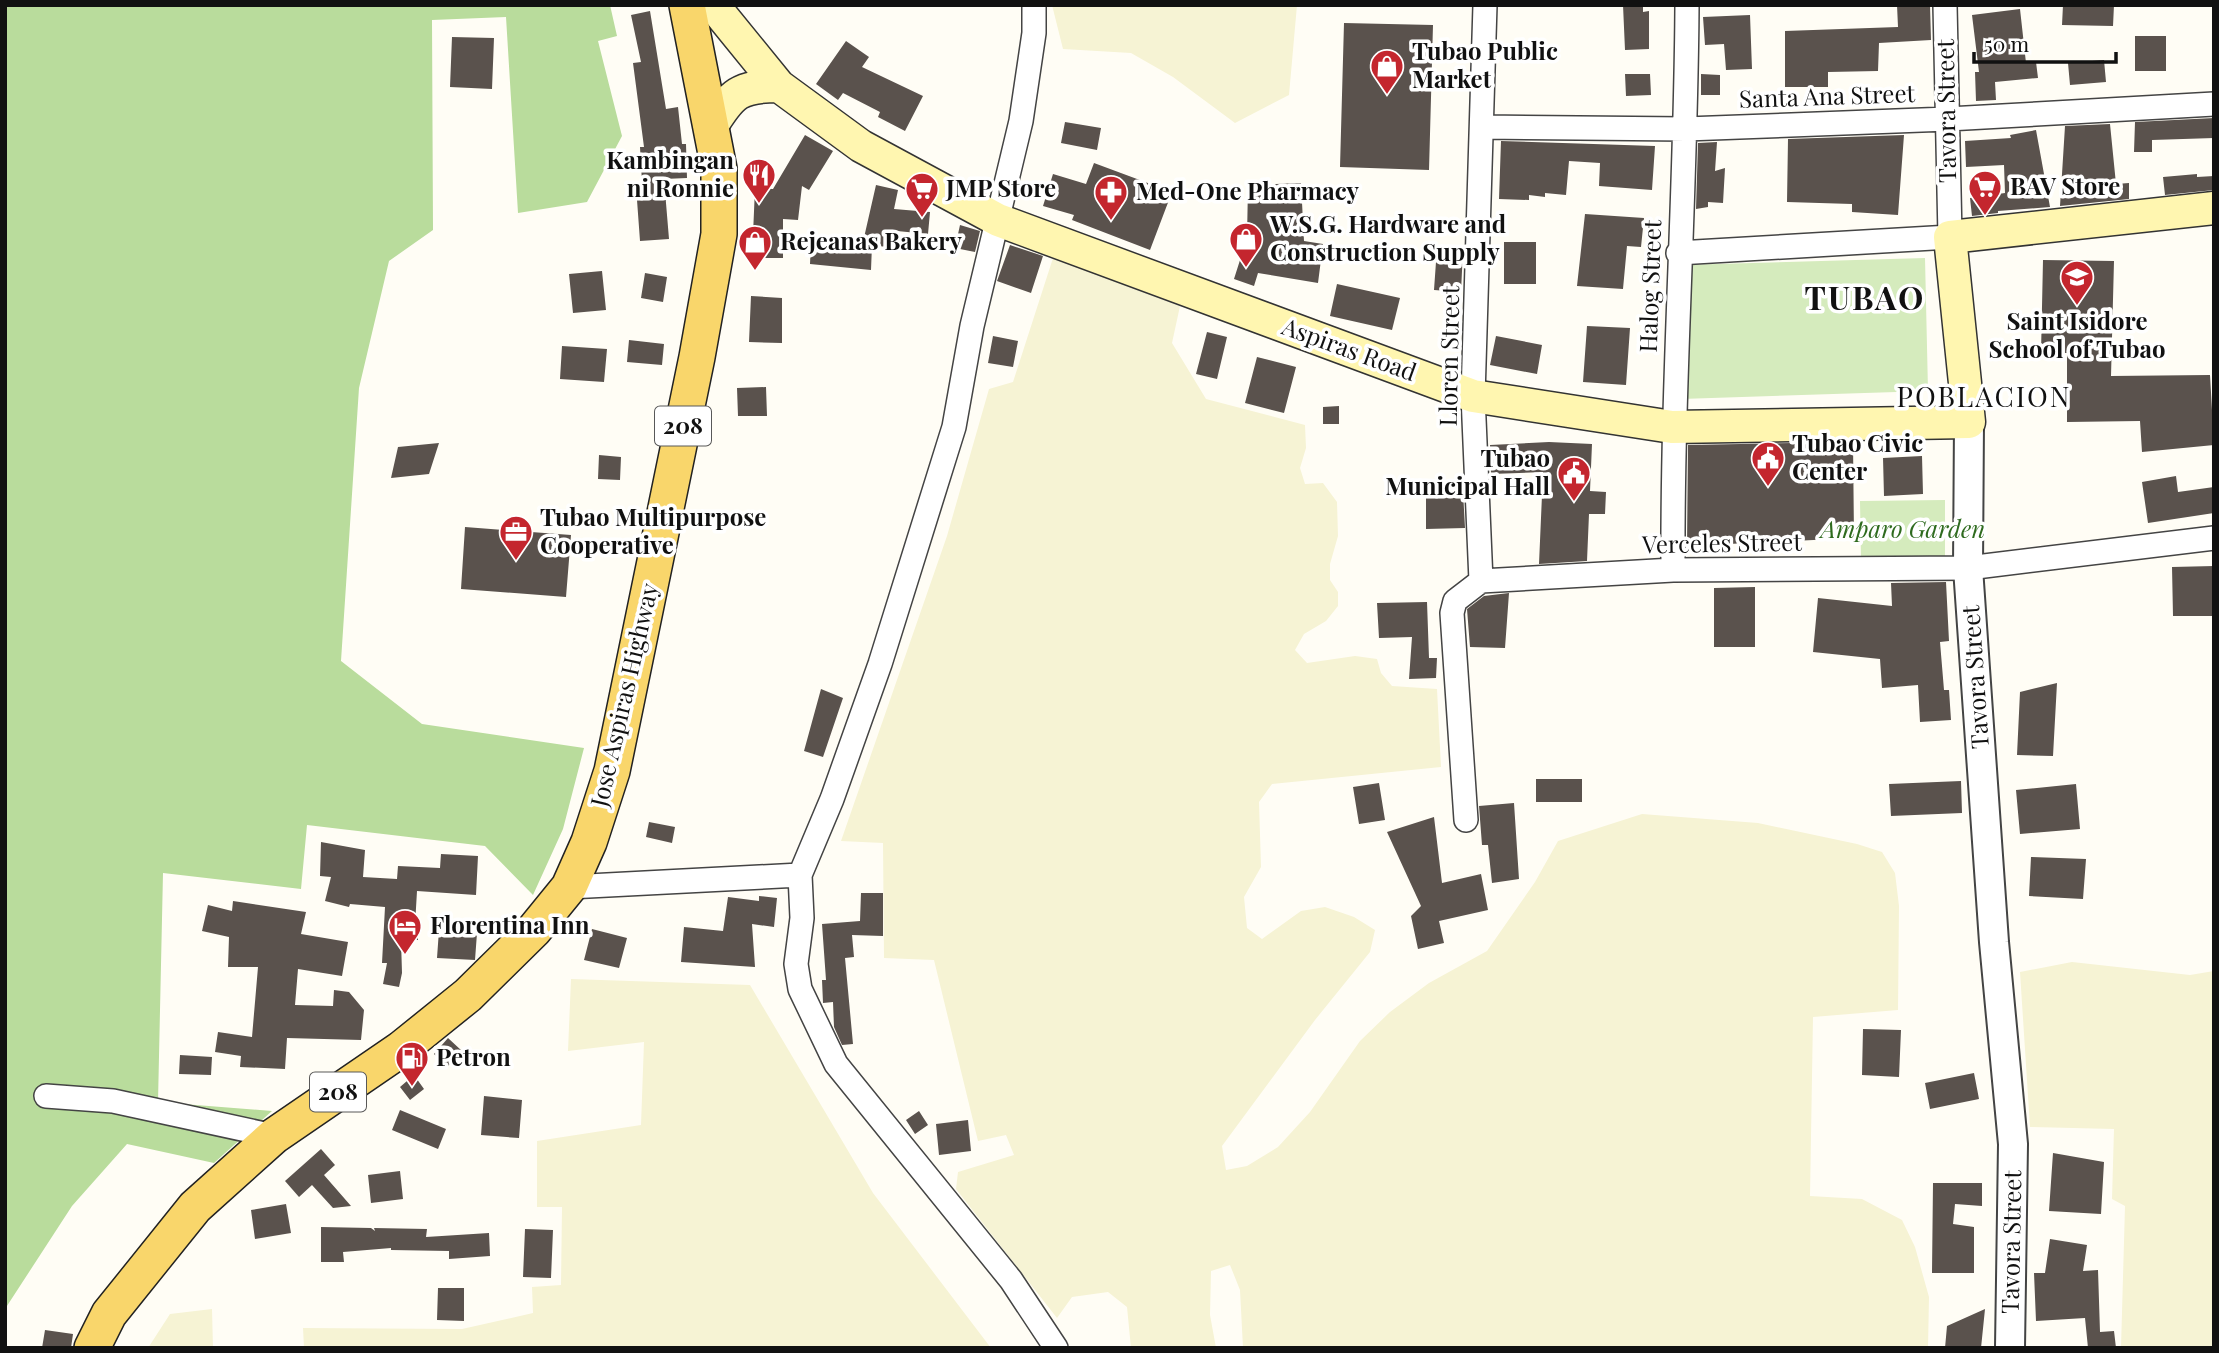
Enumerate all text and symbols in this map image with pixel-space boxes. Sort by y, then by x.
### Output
scale bar [1974,21,2116,65]
text: 50 m [1984,29,2030,57]
place label: Tubao Public Market [1412,34,1558,94]
street label: Tavora Street [1928,38,1962,183]
shop icon: Tubao Public Market [1368,47,1406,96]
street label: Santa Ana Street [1738,76,1916,114]
place label: Kambingan ni Ronnie [606,143,734,203]
restaurant icon: Kambingan ni Ronnie [740,156,778,205]
supermarket icon: BAV Store [1966,168,2004,217]
place label: BAV Store [2010,169,2120,201]
supermarket icon: JMP Store [903,170,941,219]
place label: JMP Store [945,171,1056,203]
pharmacy icon: Med-One Pharmacy [1092,173,1130,222]
place label: Med-One Pharmacy [1136,174,1359,206]
place label: W.S.G. Hardware and Construction Supply [1269,207,1506,267]
street label: Halog Street [1631,218,1667,353]
shop icon: W.S.G. Hardware and Construction Supply [1227,220,1265,269]
shop icon: Rejeanas Bakery [736,223,774,272]
place label: Rejeanas Bakery [780,224,962,256]
school or university icon: Saint Isidore School of Tubao [2058,258,2096,307]
district label: TUBAO [1805,275,1925,318]
street label: Lloren Street [1431,285,1465,427]
place label: Saint Isidore School of Tubao [1988,304,2166,364]
street label: Aspiras Road [1277,309,1421,387]
district label: POBLACION [1897,377,2071,414]
road number: 208 [655,406,711,446]
place label: Tubao Civic Center [1792,426,1923,486]
public building icon: Tubao Civic Center [1749,439,1787,488]
place label: Tubao Municipal Hall [1385,441,1551,501]
public building icon: Tubao Municipal Hall [1555,454,1593,503]
place label: Tubao Multipurpose Cooperative [540,500,766,560]
park label: Amparo Garden [1818,512,1985,544]
office icon: Tubao Multipurpose Cooperative [497,513,535,562]
street label: Verceles Street [1641,525,1803,559]
street label: Jose Aspiras Highway [582,580,664,811]
street label: Tavora Street [1953,604,1995,750]
hotel icon: Florentina Inn [386,907,424,956]
place label: Florentina Inn [430,908,590,940]
fuel station icon: Petron [393,1039,431,1088]
place label: Petron [436,1040,511,1072]
road number: 208 [310,1072,366,1112]
street label: Tavora Street [1993,1169,2027,1314]

